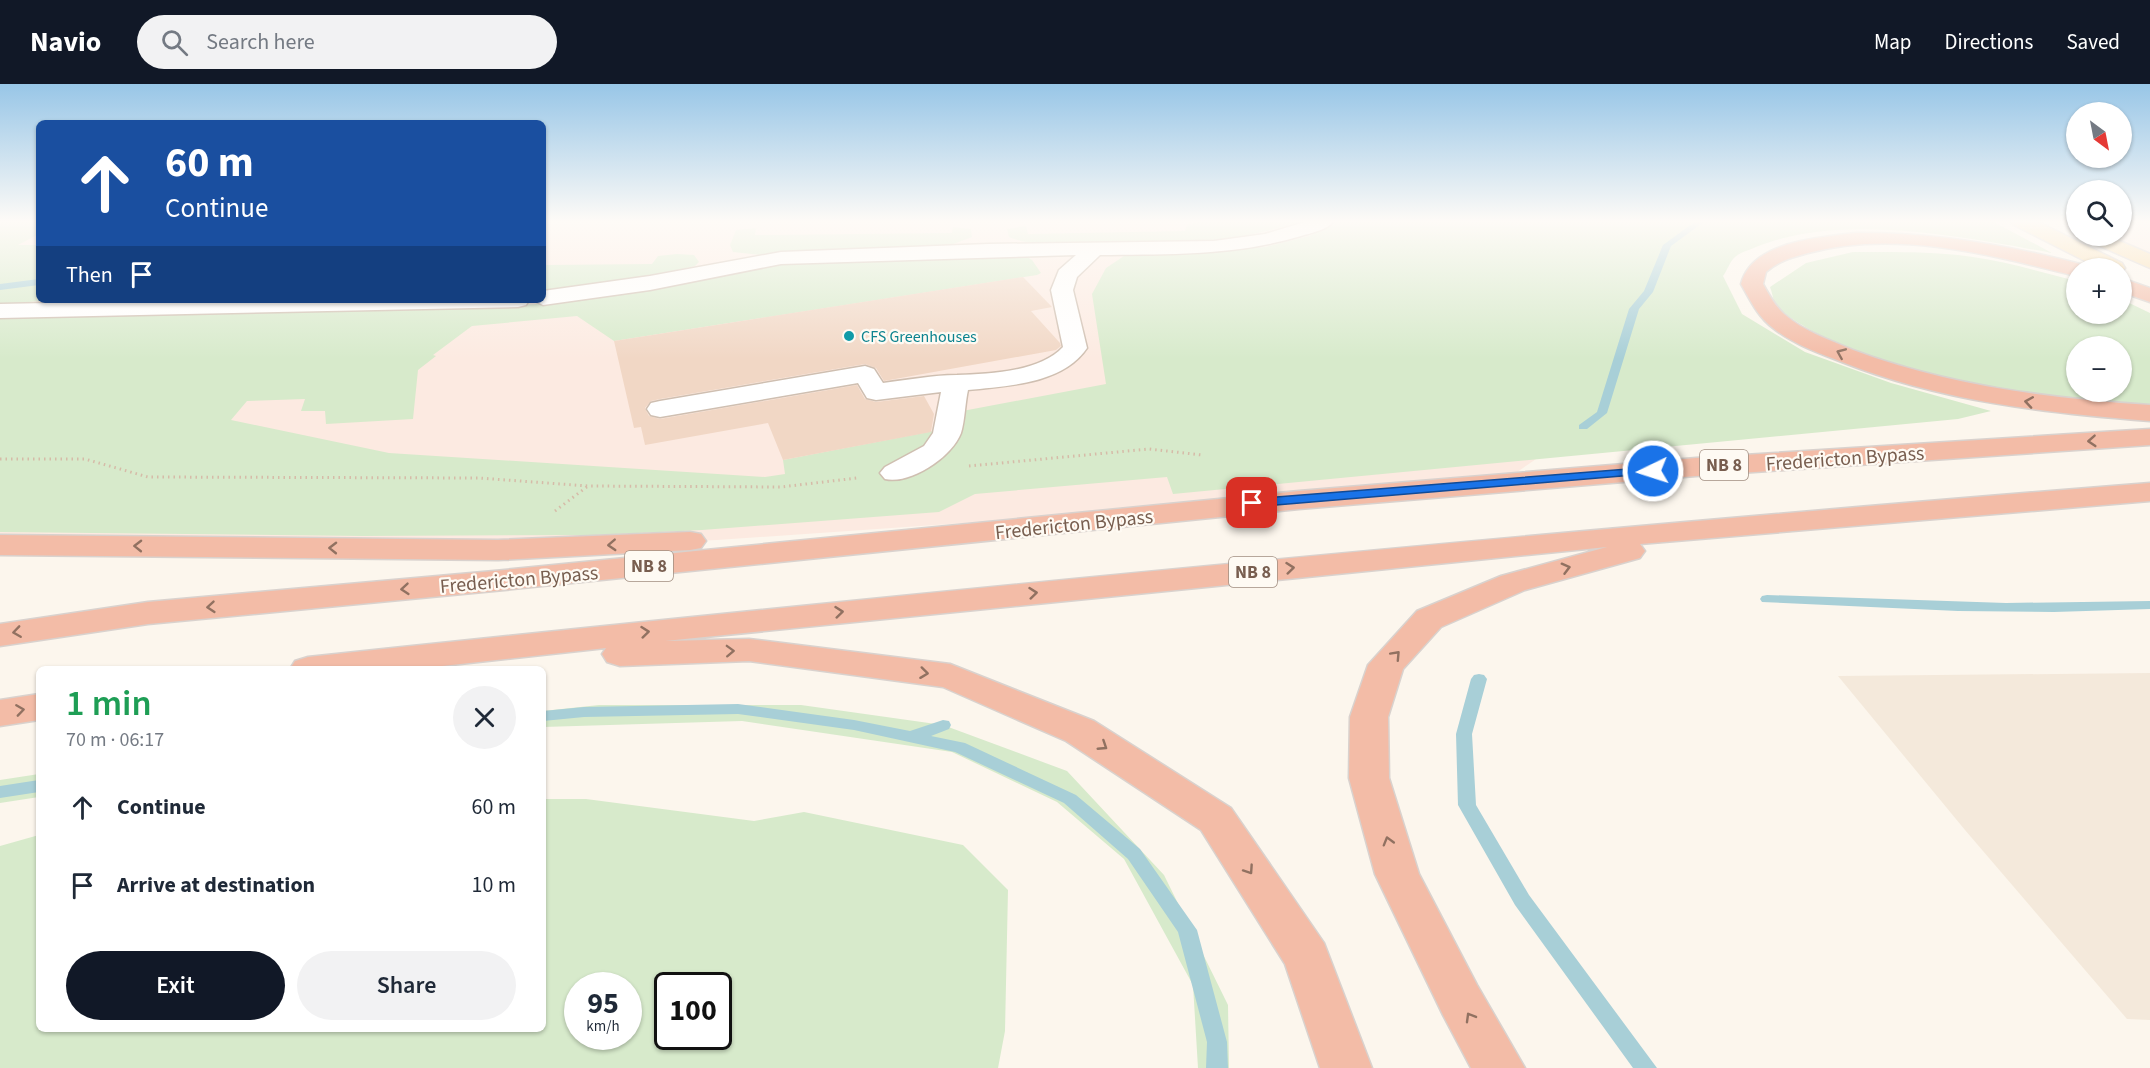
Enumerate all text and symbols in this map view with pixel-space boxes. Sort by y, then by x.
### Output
search box [137,15,557,69]
text: Navio [30,22,101,62]
icon: search [158,26,191,59]
text: Search here [206,26,315,58]
text: Map [1874,27,1912,57]
text: Directions [1945,27,2033,57]
text: Saved [2066,27,2120,57]
north arrow [2066,102,2132,168]
map controls [2066,102,2132,402]
text: 60 m [165,133,254,193]
icon: ahead [66,144,144,222]
button: search [2066,180,2132,246]
text: Continue [165,189,268,228]
icon: arrive [125,258,158,291]
button: + [2066,258,2132,324]
text: Then [66,259,113,291]
place label: CFS Greenhouses [861,326,977,348]
marker: CFS Greenhouses [842,329,856,343]
button: − [2066,336,2132,402]
one-way arrow [1836,349,1847,361]
one-way arrow [2024,396,2034,409]
one-way arrow [2087,435,2096,448]
position arrow [1621,439,1685,503]
street label: Fredericton Bypass [1765,439,1925,478]
road number: NB 8 [1700,450,1748,480]
pin [1226,477,1277,528]
icon: arrive [1235,486,1268,519]
street label: Fredericton Bypass [994,503,1154,547]
one-way arrow [607,538,616,551]
one-way arrow [134,540,143,552]
one-way arrow [329,542,338,554]
road number: NB 8 [625,551,673,581]
road number: NB 8 [1229,557,1277,587]
street label: Fredericton Bypass [439,559,599,601]
one-way arrow [1285,562,1294,575]
one-way arrow [1560,563,1570,576]
one-way arrow [400,583,409,596]
one-way arrow [1028,587,1037,600]
one-way arrow [206,600,215,613]
one-way arrow [834,606,843,619]
one-way arrow [13,625,22,637]
one-way arrow [640,626,649,639]
one-way arrow [726,645,735,657]
one-way arrow [1389,652,1400,662]
one-way arrow [919,666,928,679]
text: 1 min [66,678,152,729]
button: close [453,686,516,749]
one-way arrow [15,705,24,717]
text: 70 m · 06:17 [66,726,164,754]
one-way arrow [1096,739,1107,750]
icon: ahead [66,791,99,824]
text: Continue [117,791,206,823]
text: 60 m [471,791,516,823]
one-way arrow [1383,836,1395,847]
one-way arrow [1242,863,1253,874]
icon: arrive [66,869,99,902]
text: Arrive at destination [117,869,315,901]
text: 10 m [471,869,516,901]
button: Exit [66,951,285,1020]
button: Share [297,951,516,1020]
speed limit sign: 100 [654,972,732,1050]
text: 95 [587,982,619,1025]
one-way arrow [1466,1013,1477,1023]
text: km/h [586,1016,620,1037]

